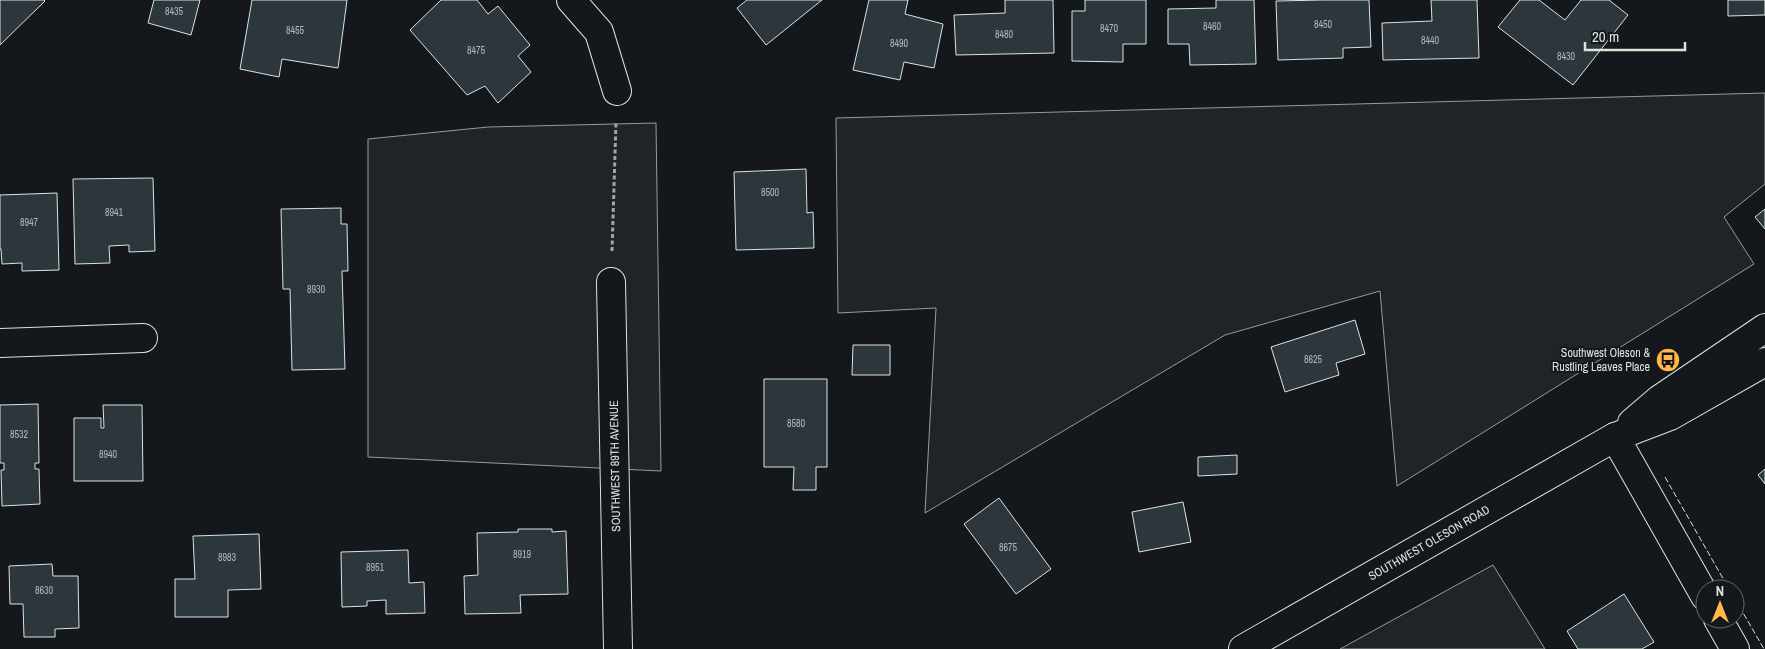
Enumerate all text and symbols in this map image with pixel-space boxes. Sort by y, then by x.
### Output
house number: 8435 [165,5,184,18]
house number: 8450 [1314,18,1333,31]
house number: 8460 [1203,20,1222,33]
scale bar [1585,20,1685,52]
house number: 8470 [1100,22,1119,35]
house number: 8455 [286,24,305,37]
text: 20 m [1592,26,1619,47]
house number: 8480 [995,28,1014,41]
house number: 8440 [1421,34,1440,47]
house number: 8490 [890,37,909,50]
house number: 8475 [467,44,486,57]
house number: 8430 [1557,50,1576,63]
house number: 8500 [761,186,780,199]
house number: 8941 [105,206,124,219]
house number: 8947 [20,216,39,229]
house number: 8930 [307,283,326,296]
place label: Southwest Oleson & Rustling Leaves Place [1552,345,1650,375]
bus stop icon: Southwest Oleson & Rustling Leaves Place [1655,347,1681,373]
house number: 8625 [1304,353,1323,366]
street label: SOUTHWEST 89TH AVENUE [606,400,624,532]
house number: 8580 [787,417,806,430]
house number: 8532 [10,428,29,441]
house number: 8940 [99,448,118,461]
street label: SOUTHWEST OLESON ROAD [1365,502,1493,584]
house number: 8675 [999,541,1018,554]
house number: 8919 [513,548,532,561]
house number: 8983 [218,551,237,564]
house number: 8951 [366,561,385,574]
north arrow [1695,579,1745,629]
text: N [1716,582,1724,600]
house number: 8630 [35,584,54,597]

